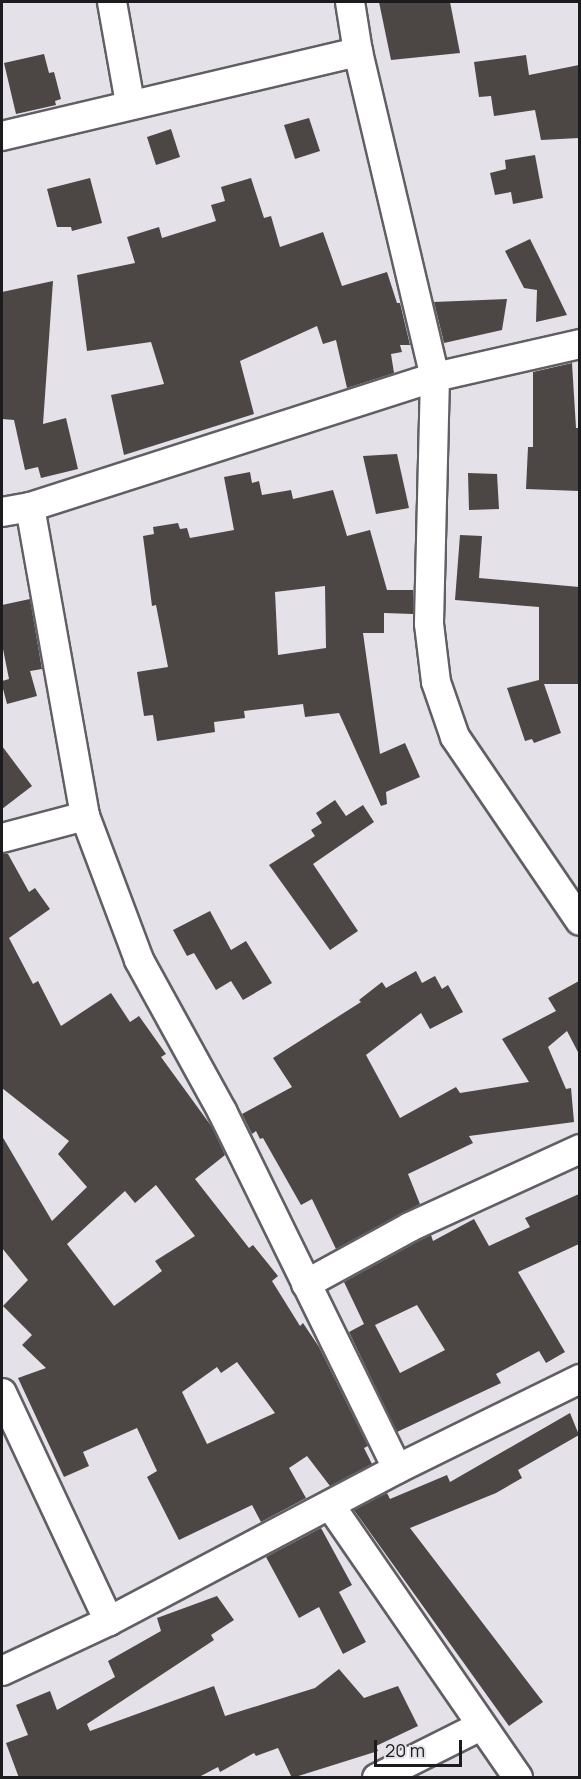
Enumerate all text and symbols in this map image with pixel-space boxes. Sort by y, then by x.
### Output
scale bar [377,1728,466,1766]
text: 20 m [385,1738,425,1762]

